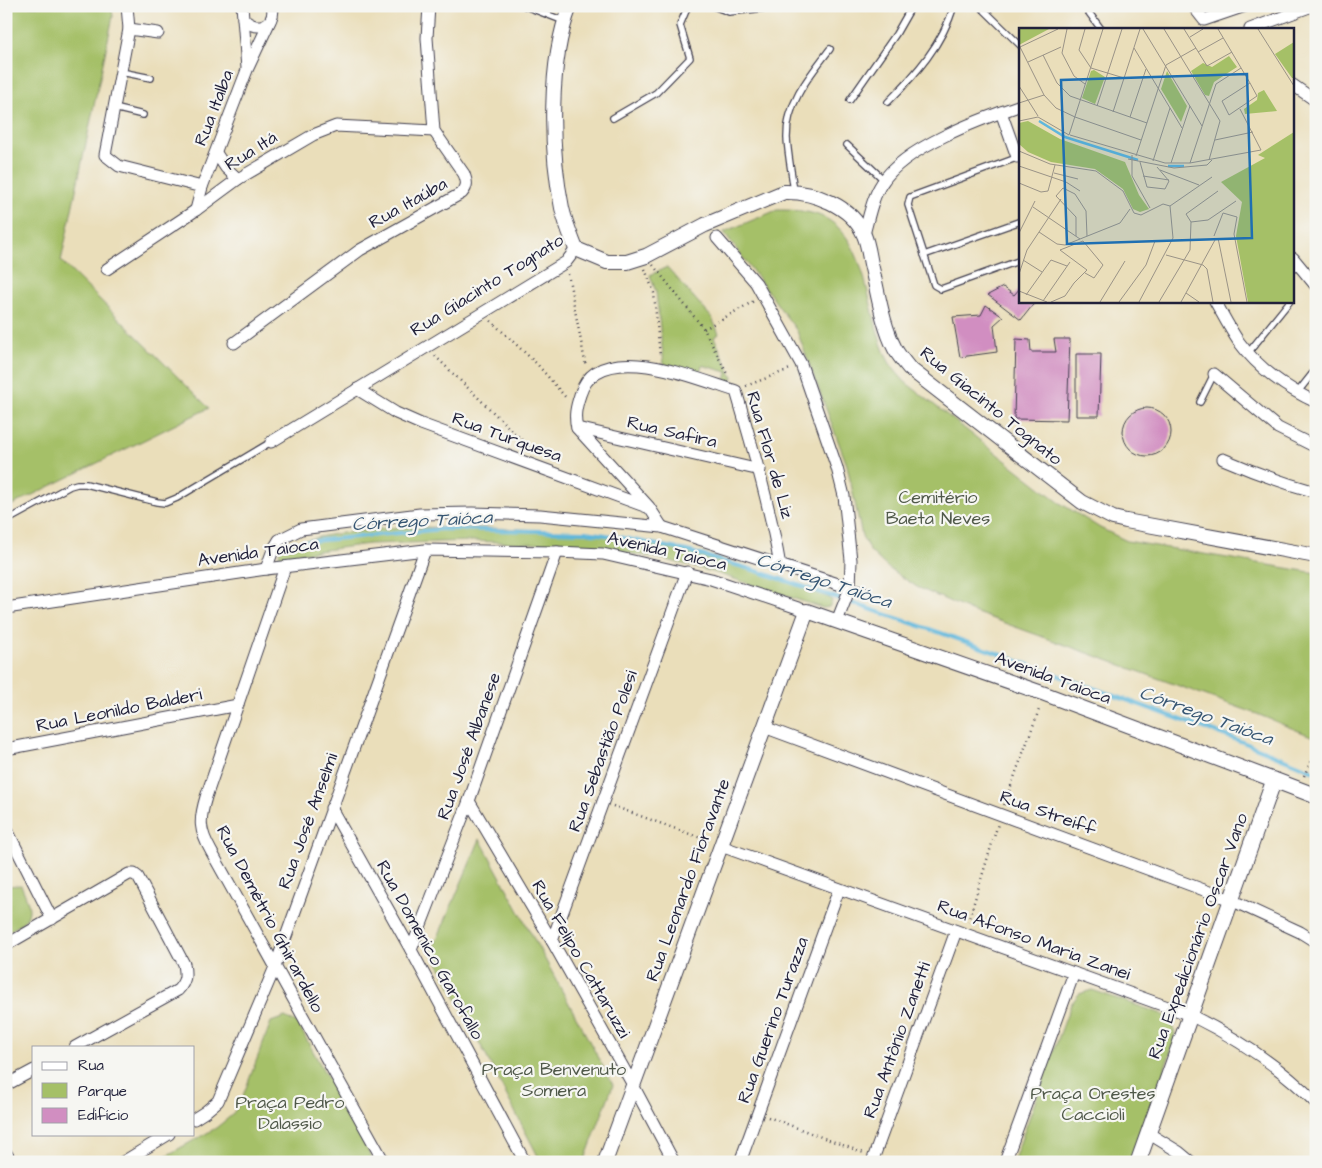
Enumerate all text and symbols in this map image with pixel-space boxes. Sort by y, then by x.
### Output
inset map [1019,28,1294,302]
street label: Rua Italba [188,66,240,150]
street label: Rua Itá [220,125,282,177]
street label: Rua Itaúba [364,171,452,235]
street label: Rua Giacinto Tognato [405,228,569,343]
street label: Rua Giacinto Tognato [914,341,1067,472]
street label: Rua Flor de Liz [740,389,800,522]
street label: Rua Turquesa [449,406,565,468]
street label: Rua Safira [625,410,719,454]
park label: Cemitério Baeta Neves [886,485,990,531]
water label: Córrego Taióca [351,504,494,538]
street label: Avenida Taioca [605,525,729,577]
street label: Avenida Taioca [196,531,320,573]
water label: Córrego Taióca [753,546,896,616]
street label: Avenida Taioca [992,645,1114,711]
street label: Rua Sebastião Polesi [562,666,644,835]
street label: Rua José Albanese [431,669,507,823]
water label: Córrego Taióca [1135,679,1278,753]
street label: Rua Leonildo Balderi [34,682,204,738]
street label: Rua José Anselmi [272,749,344,892]
street label: Rua Leonardo Fioravante [640,775,736,985]
street label: Rua Streiff [996,784,1100,842]
street label: Rua Expedicionário Oscar Vano [1142,810,1254,1062]
street label: Rua Demétrio Ghirardello [210,821,330,1017]
street label: Rua Domenico Garofallo [370,856,490,1044]
street label: Rua Felipo Cattaruzzi [526,875,637,1043]
street label: Rua Afonso Maria Zanei [934,893,1134,987]
street label: Rua Guerino Turazza [731,933,815,1107]
street label: Rua Antônio Zanetti [857,958,937,1122]
legend [32,1046,195,1136]
text: Rua [78,1055,104,1076]
park label: Praça Benvenuto Somera [482,1057,626,1103]
text: Parque [78,1081,127,1102]
park label: Praça Orestes Caccioli [1030,1081,1156,1127]
park label: Praça Pedro Dalassio [236,1090,344,1136]
text: Edifício [78,1105,129,1126]

